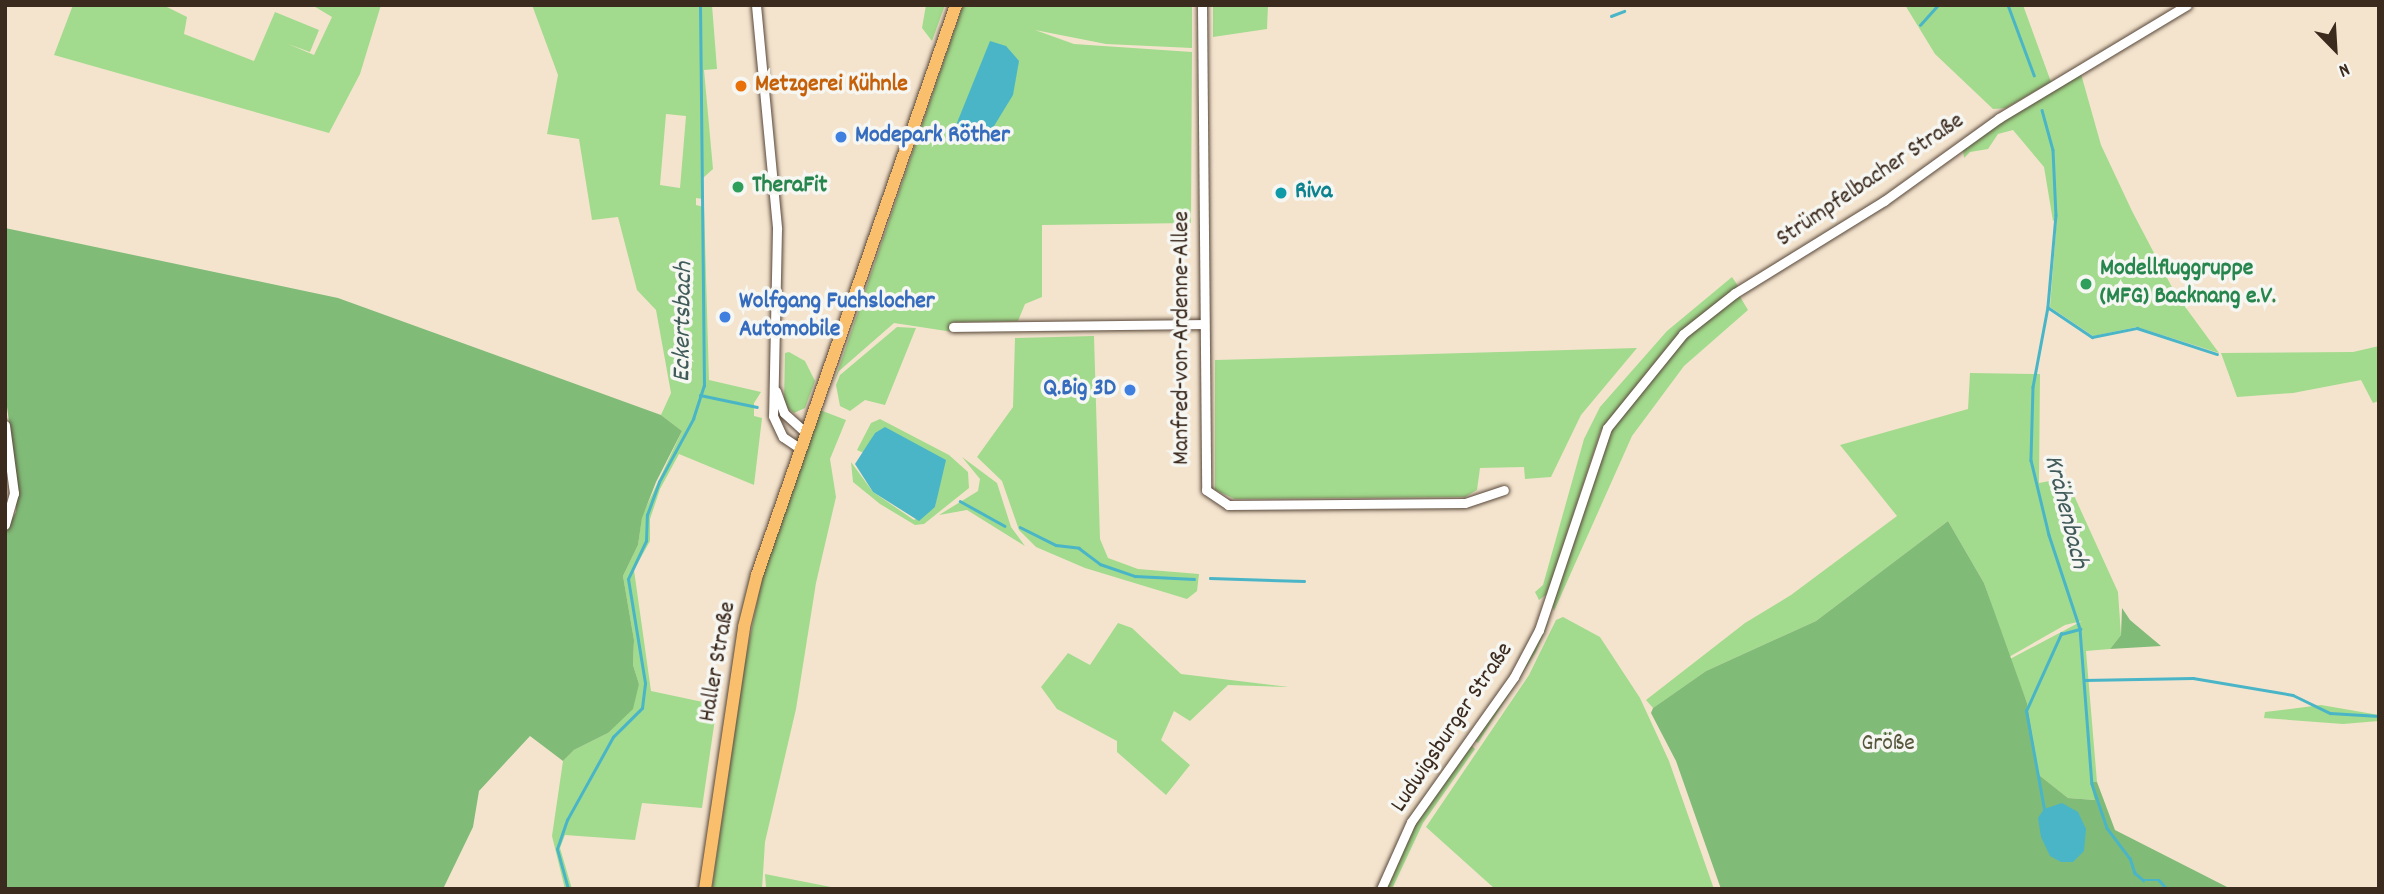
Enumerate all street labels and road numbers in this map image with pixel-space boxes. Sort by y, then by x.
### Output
street label: Strümpfelbacher Straße [1772,108,1970,254]
street label: Manfred-von-Ardenne-Allee [1169,211,1197,465]
street label: Haller Straße [694,600,744,724]
street label: Ludwigsburger Straße [1386,638,1520,818]

